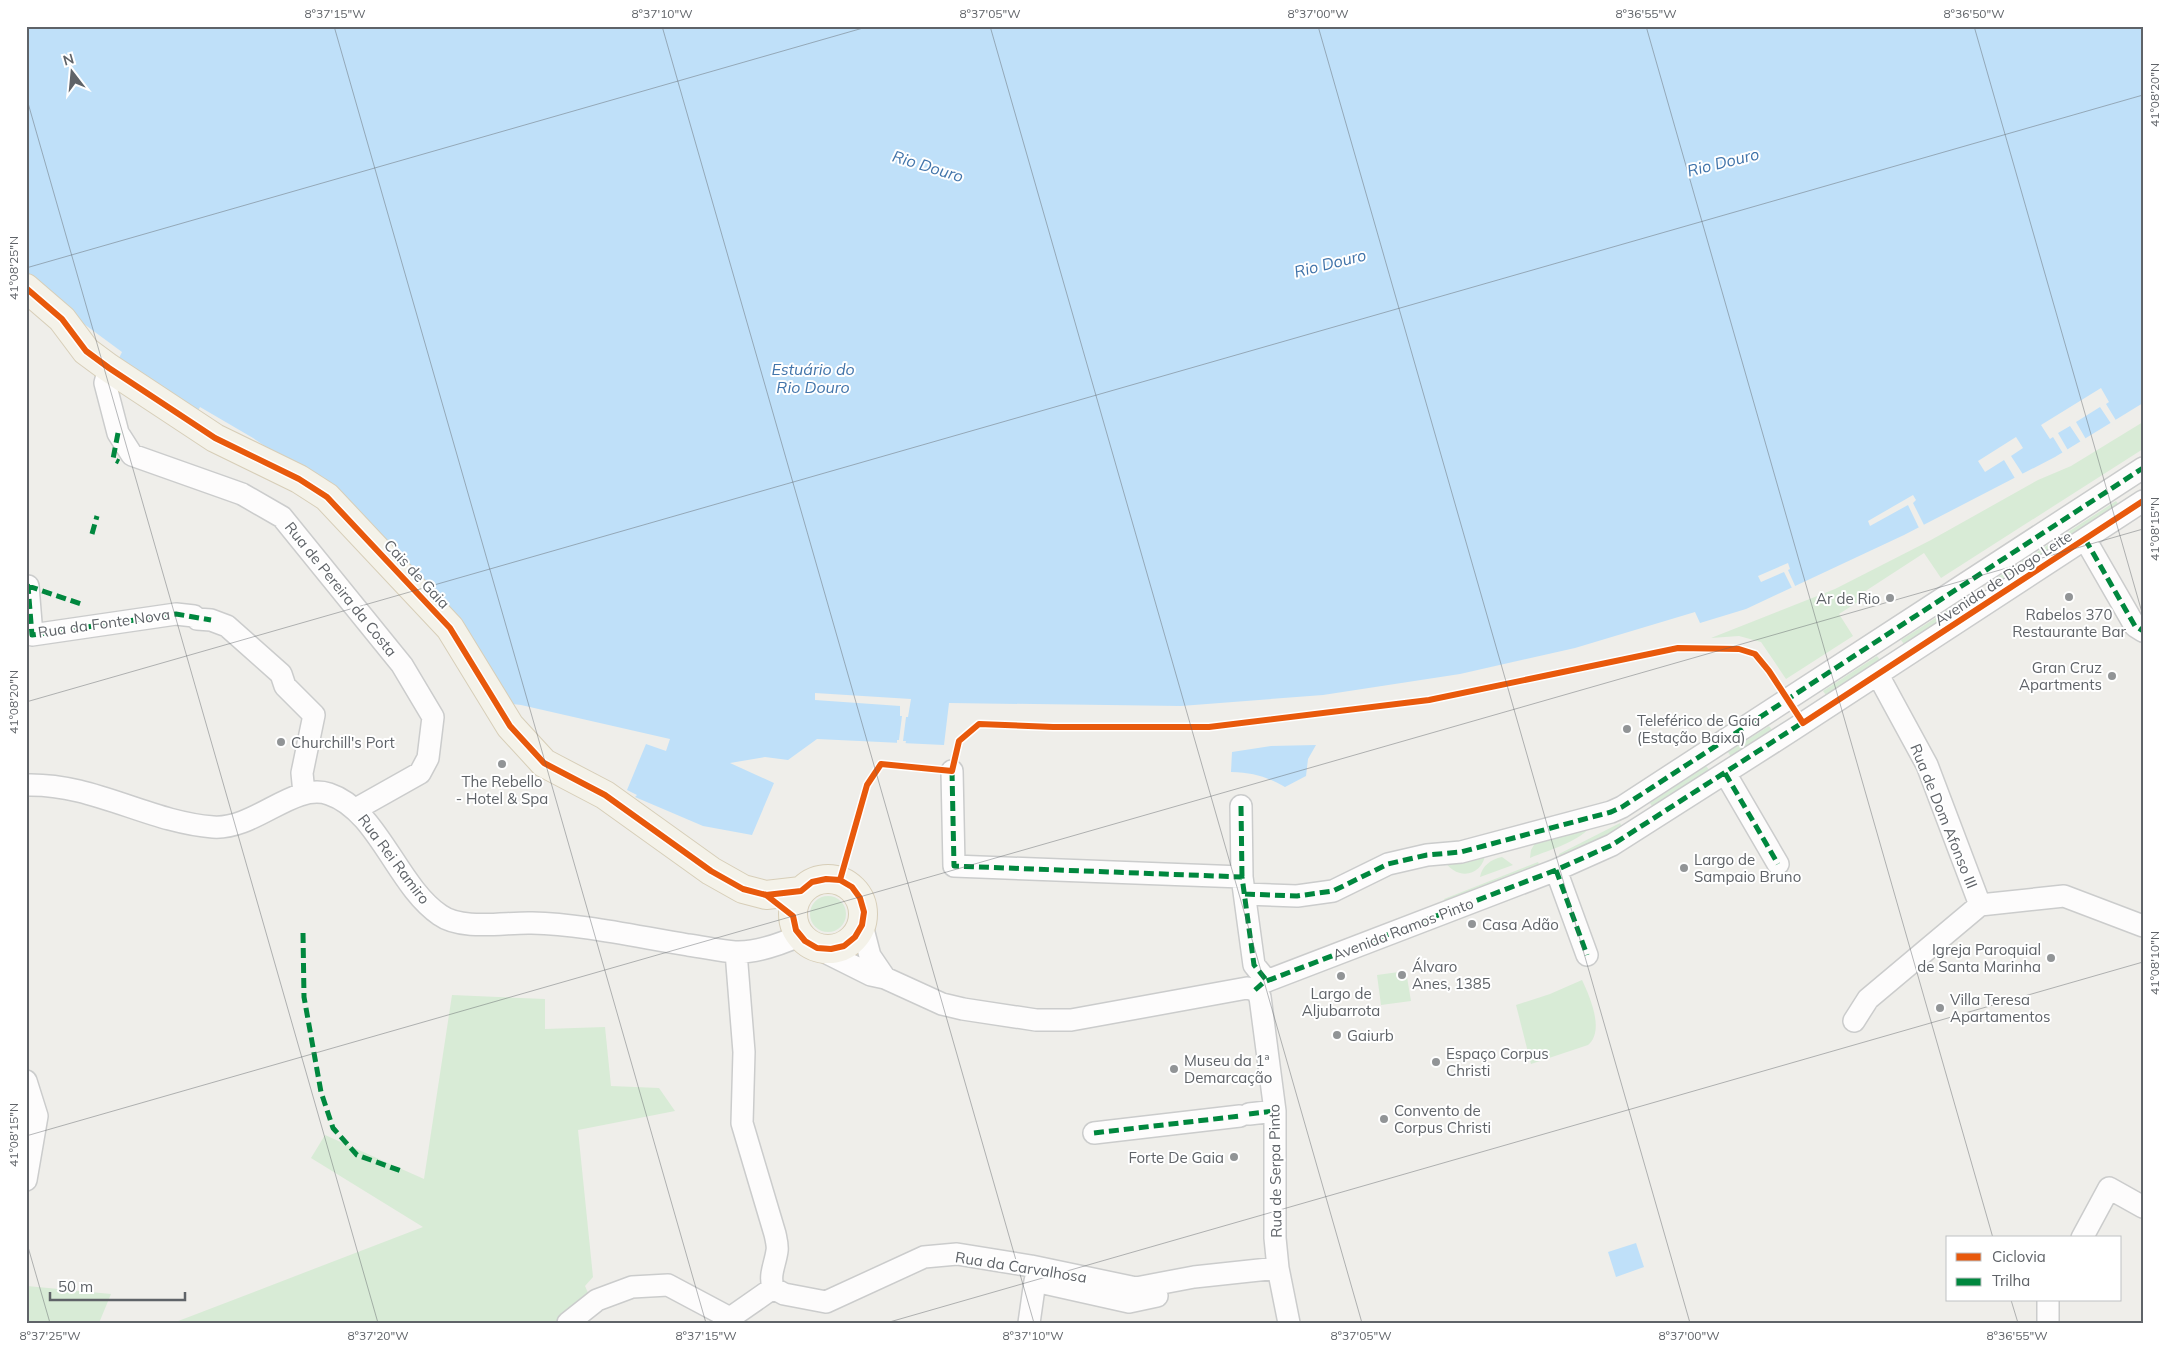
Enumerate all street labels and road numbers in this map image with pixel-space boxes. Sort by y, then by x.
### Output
street label: Rua de Pereira da Costa [281,518,401,660]
street label: Avenida de Diogo Leite [1931,526,2075,630]
street label: Cais de Gaia [380,536,454,612]
street label: Rua da Fonte Nova [37,604,171,642]
street label: Rua de Dom Afonso III [1906,741,1982,891]
street label: Rua Rei Ramiro [354,810,434,908]
street label: Avenida Ramos Pinto [1330,893,1476,965]
street label: Rua de Serpa Pinto [1264,1104,1286,1238]
street label: Rua da Carvalhosa [954,1247,1088,1287]

